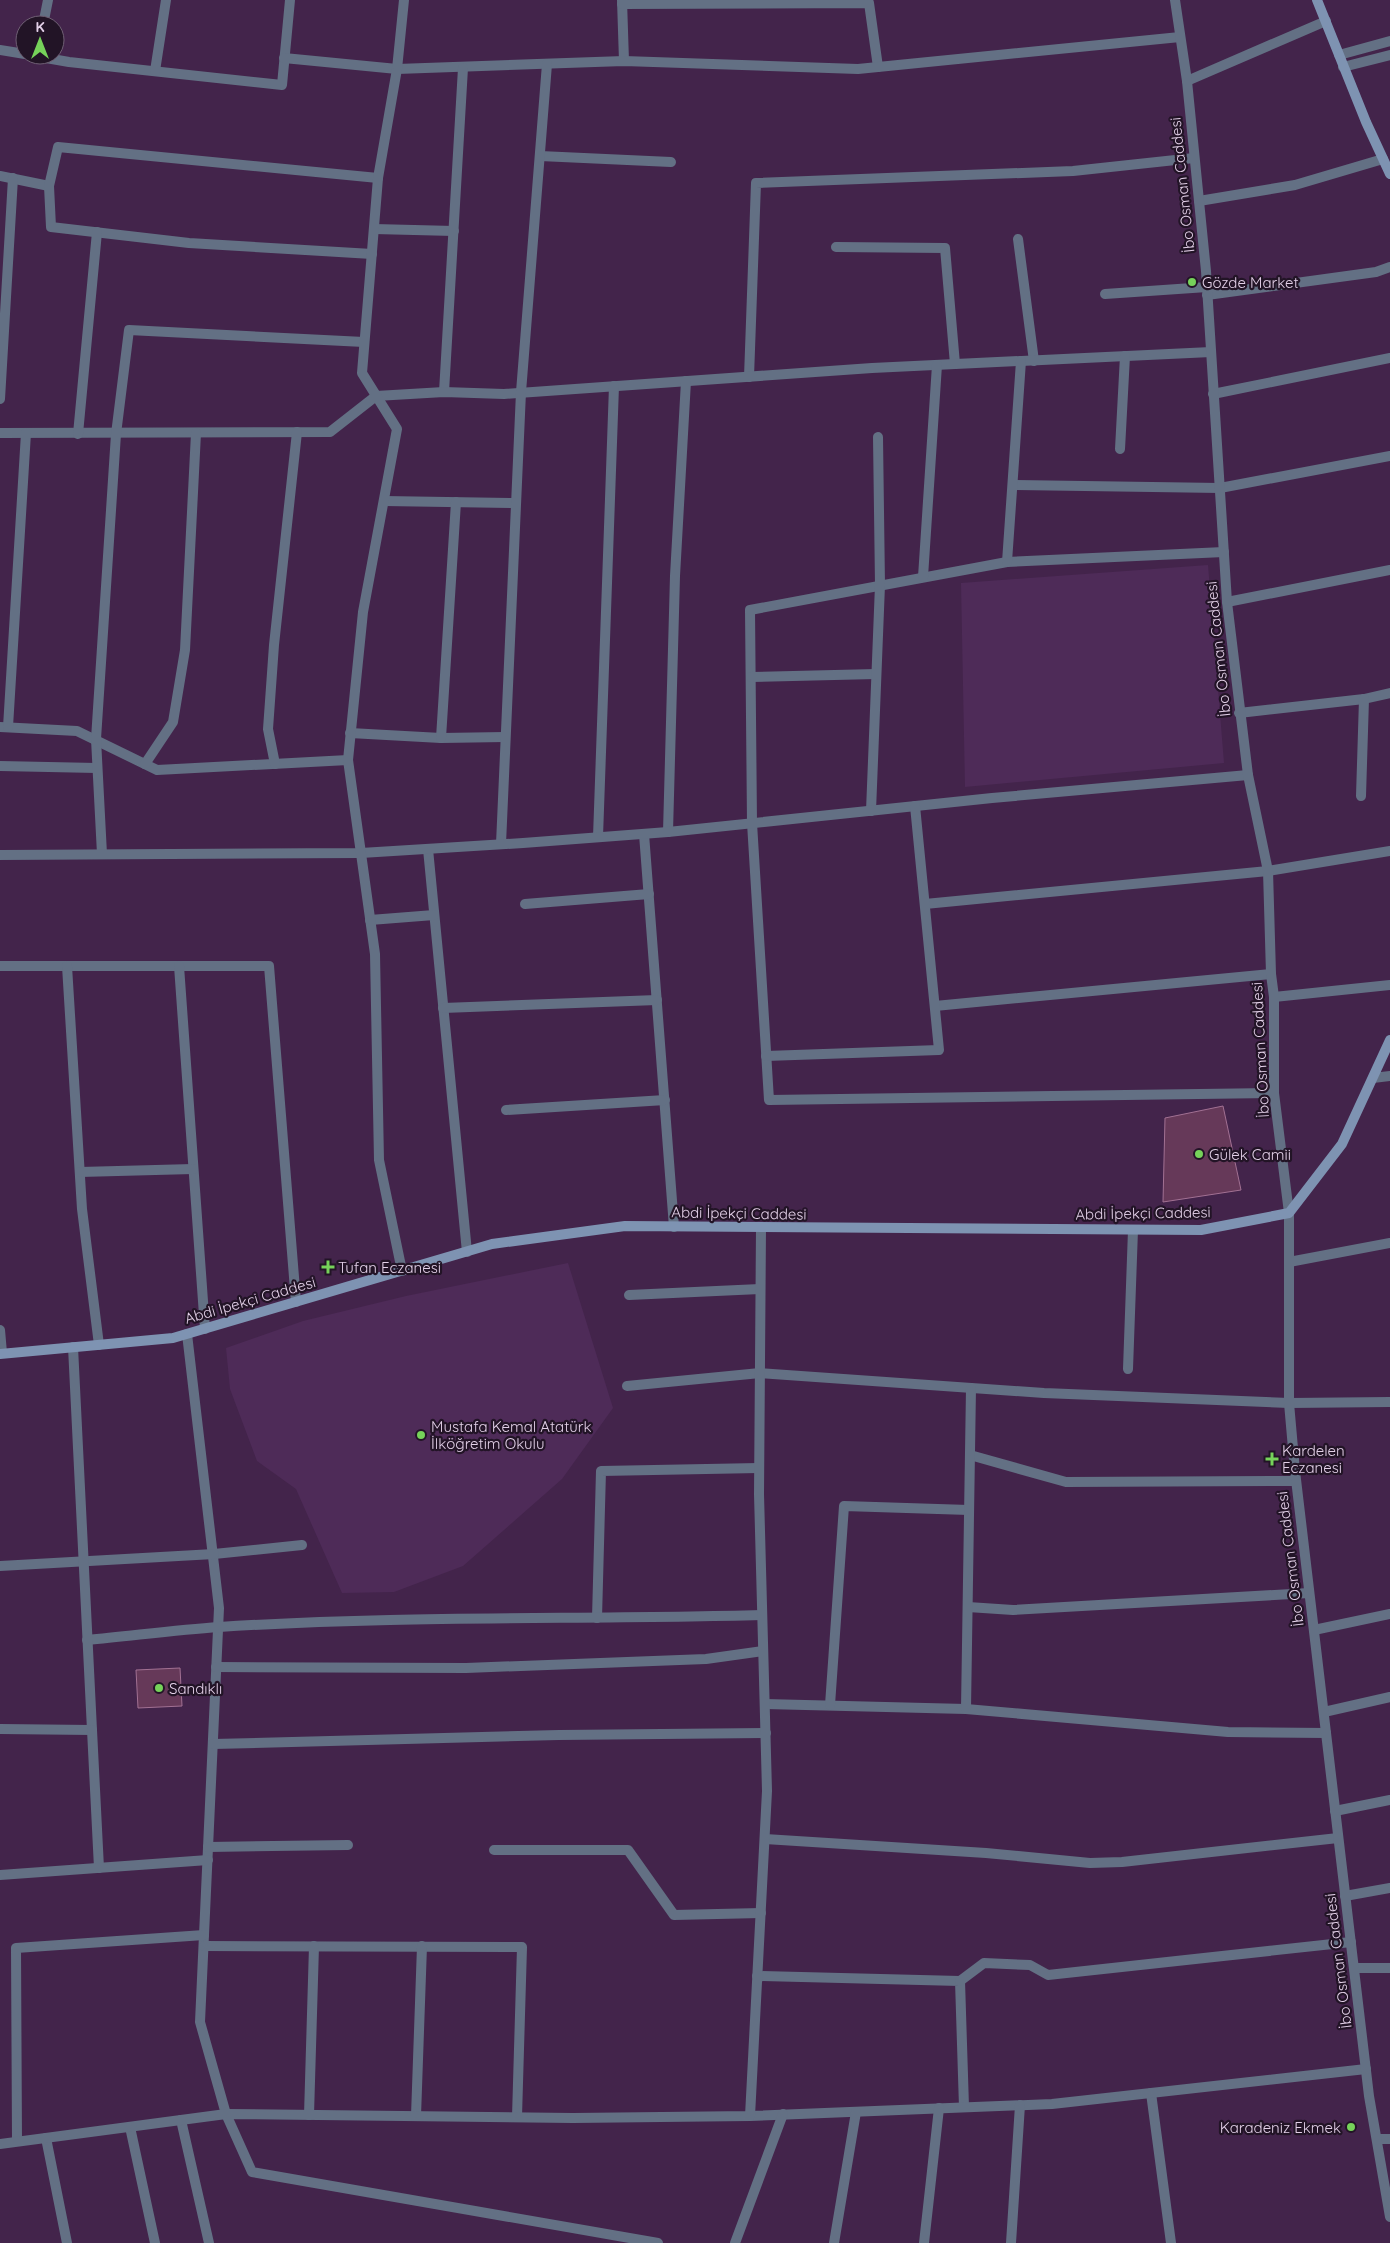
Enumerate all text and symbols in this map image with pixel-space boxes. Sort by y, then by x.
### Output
north arrow [15,15,65,65]
text: K [35,18,45,36]
street label: İbo Osman Caddesi [1165,116,1199,254]
place label: Gözde Market [1202,273,1299,292]
marker: Gözde Market [1186,276,1198,288]
street label: İbo Osman Caddesi [1201,580,1235,718]
street label: İbo Osman Caddesi [1247,982,1273,1118]
place label: Gülek Camii [1209,1145,1291,1164]
marker: Gülek Camii [1193,1148,1205,1160]
street label: Abdi İpekçi Caddesi [671,1202,807,1224]
street label: Abdi İpekçi Caddesi [1075,1202,1211,1224]
place label: Tufan Eczanesi [338,1258,441,1277]
marker: Tufan Eczanesi [322,1261,334,1273]
street label: Abdi İpekçi Caddesi [182,1272,318,1328]
place label: Mustafa Kemal Atatürk İlköğretim Okulu [431,1417,592,1453]
marker: Mustafa Kemal Atatürk İlköğretim Okulu [415,1429,427,1441]
place label: Kardelen Eczanesi [1282,1441,1345,1477]
marker: Kardelen Eczanesi [1266,1453,1278,1465]
street label: İbo Osman Caddesi [1272,1490,1308,1628]
place label: Sandıklı [169,1679,222,1698]
marker: Sandıklı [153,1682,165,1694]
street label: İbo Osman Caddesi [1320,1892,1356,2030]
place label: Karadeniz Ekmek [1220,2118,1341,2137]
marker: Karadeniz Ekmek [1345,2121,1357,2133]

